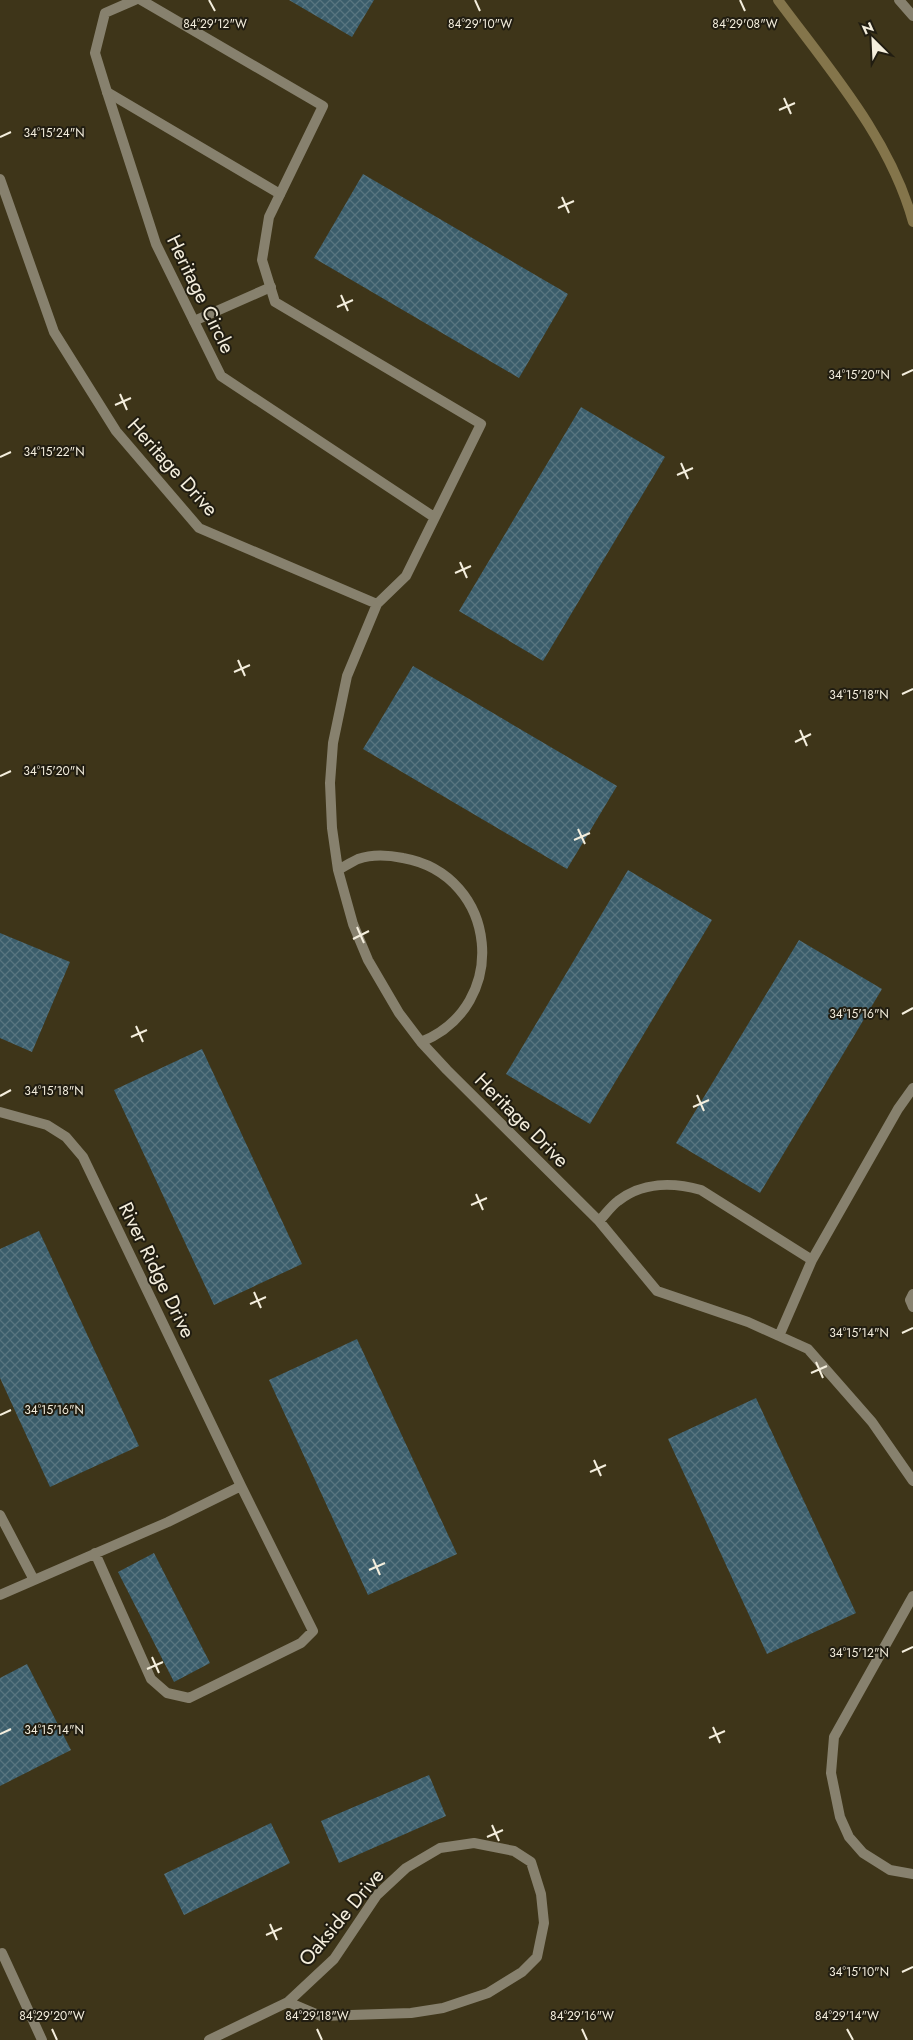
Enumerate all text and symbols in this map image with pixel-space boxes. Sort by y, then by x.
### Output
text: 84°29'12"W [183,15,247,33]
text: 84°29'10"W [448,15,512,33]
text: 84°29'08"W [712,15,778,33]
north arrow [848,15,898,65]
text: N [859,17,877,40]
text: 34°15'24"N [23,124,85,142]
street label: Heritage Circle [159,230,242,358]
text: 34°15'20"N [828,366,890,384]
street label: Heritage Drive [121,412,225,523]
text: 34°15'22"N [23,443,85,461]
text: 34°15'18"N [829,686,889,704]
text: 34°15'20"N [23,762,85,780]
text: 34°15'16"N [829,1005,889,1023]
street label: Heritage Drive [468,1067,575,1174]
text: 34°15'18"N [24,1082,84,1100]
street label: River Ridge Drive [111,1197,202,1343]
text: 34°15'14"N [829,1324,889,1342]
text: 34°15'16"N [24,1401,84,1419]
text: 34°15'12"N [829,1644,889,1662]
text: 34°15'14"N [24,1721,84,1739]
street label: Oakside Drive [292,1862,391,1972]
text: 34°15'10"N [829,1963,889,1981]
text: 84°29'20"W [19,2007,85,2025]
text: 84°29'18"W [285,2007,349,2025]
text: 84°29'16"W [550,2007,614,2025]
text: 84°29'14"W [815,2007,879,2025]

